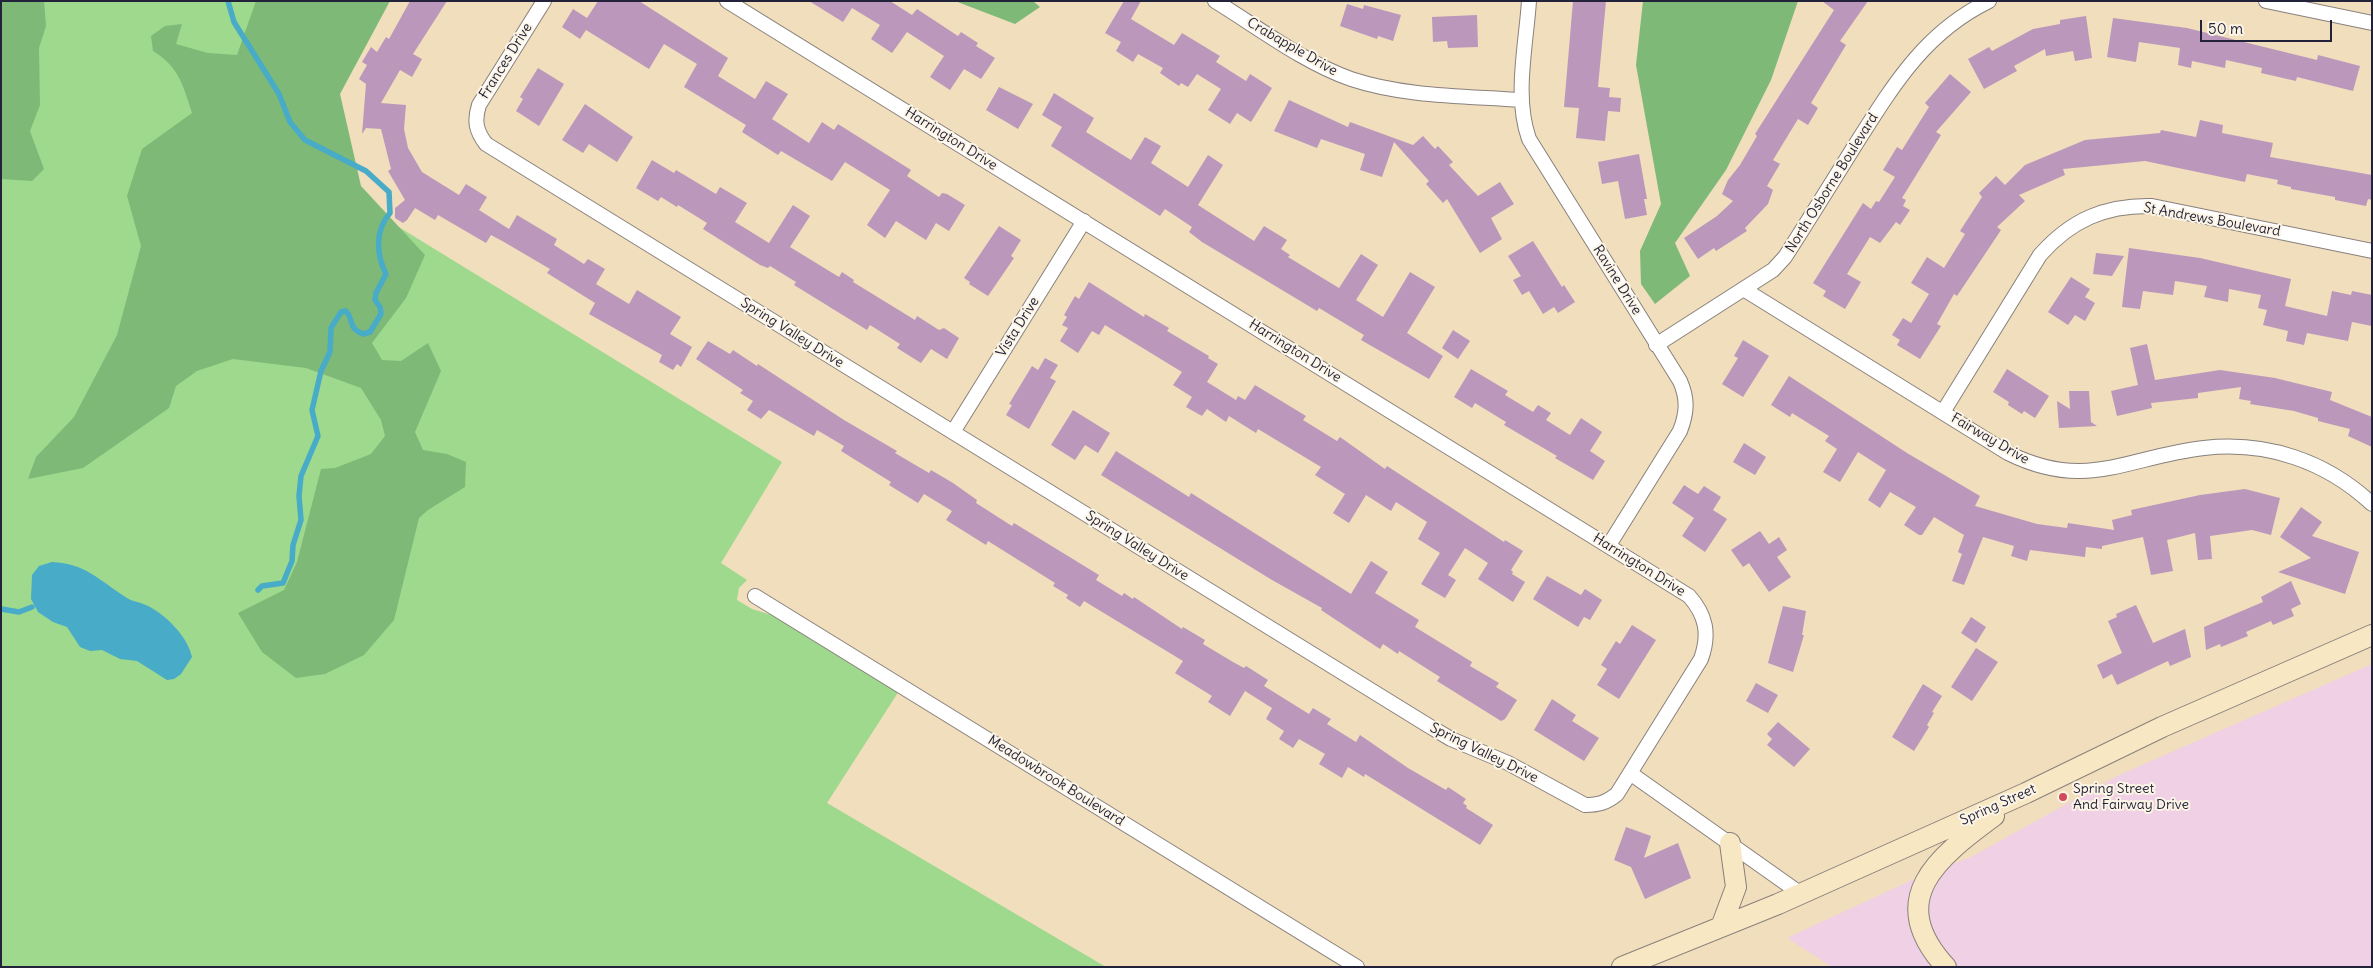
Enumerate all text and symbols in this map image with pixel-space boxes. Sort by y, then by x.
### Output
scale bar [2203,10,2336,42]
street label: Crabapple Drive [1244,14,1340,80]
text: 50 m [2208,19,2243,38]
street label: Frances Drive [476,20,536,102]
street label: Harrington Drive [902,104,1000,174]
street label: North Osborne Boulevard [1782,110,1882,256]
street label: St Andrews Boulevard [2142,200,2282,240]
street label: Ravine Drive [1589,242,1645,318]
street label: Vista Drive [993,294,1043,360]
street label: Spring Valley Drive [737,295,847,371]
street label: Harrington Drive [1246,316,1344,386]
street label: Fairway Drive [1948,410,2032,468]
street label: Spring Valley Drive [1082,508,1192,584]
street label: Harrington Drive [1590,530,1688,600]
street label: Spring Valley Drive [1427,720,1541,786]
street label: Meadowbrook Boulevard [985,732,1127,830]
street label: Spring Street [1957,781,2039,829]
place label: Spring Street And Fairway Drive [2073,781,2189,814]
marker: Spring Street And Fairway Drive [2057,791,2069,803]

